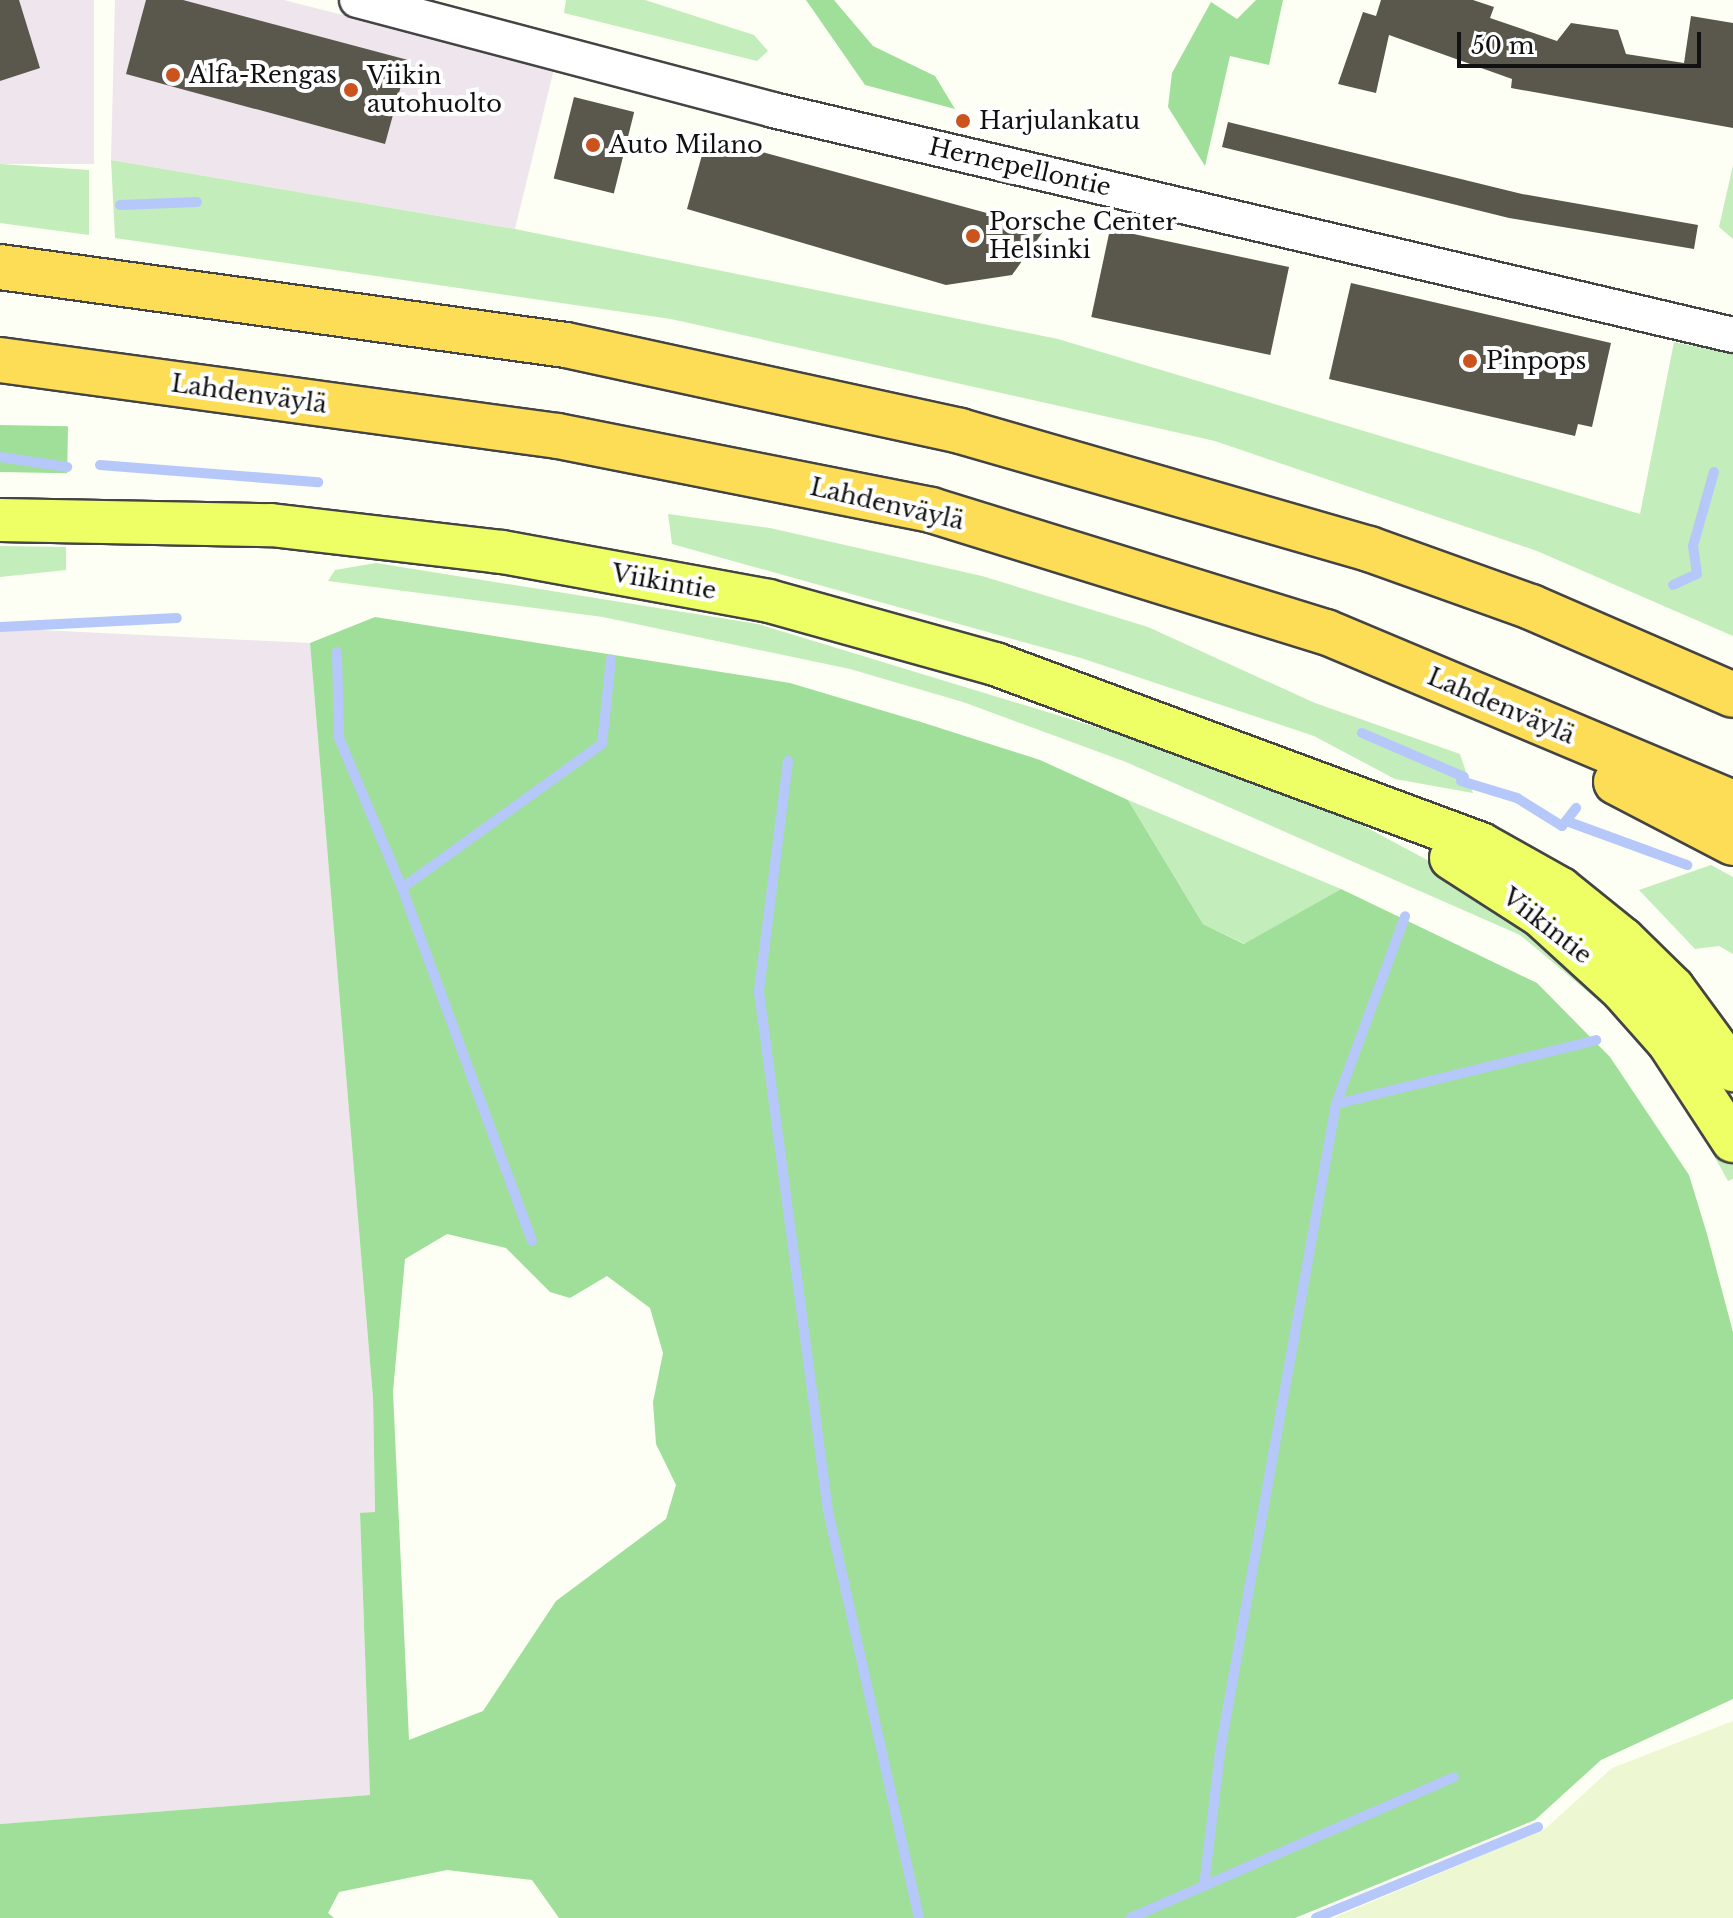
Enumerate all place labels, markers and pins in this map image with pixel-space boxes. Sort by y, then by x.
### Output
place label: Alfa-Rengas [189,61,337,89]
place label: Viikin autohuolto [367,62,502,118]
marker: Alfa-Rengas [164,66,182,84]
marker: Viikin autohuolto [342,81,360,99]
place label: Harjulankatu [979,107,1140,135]
marker: Harjulankatu [954,112,972,130]
place label: Auto Milano [609,131,763,159]
marker: Auto Milano [584,136,602,154]
place label: Porsche Center Helsinki [989,208,1177,264]
marker: Porsche Center Helsinki [964,227,982,245]
place label: Pinpops [1486,347,1586,375]
marker: Pinpops [1461,352,1479,370]

